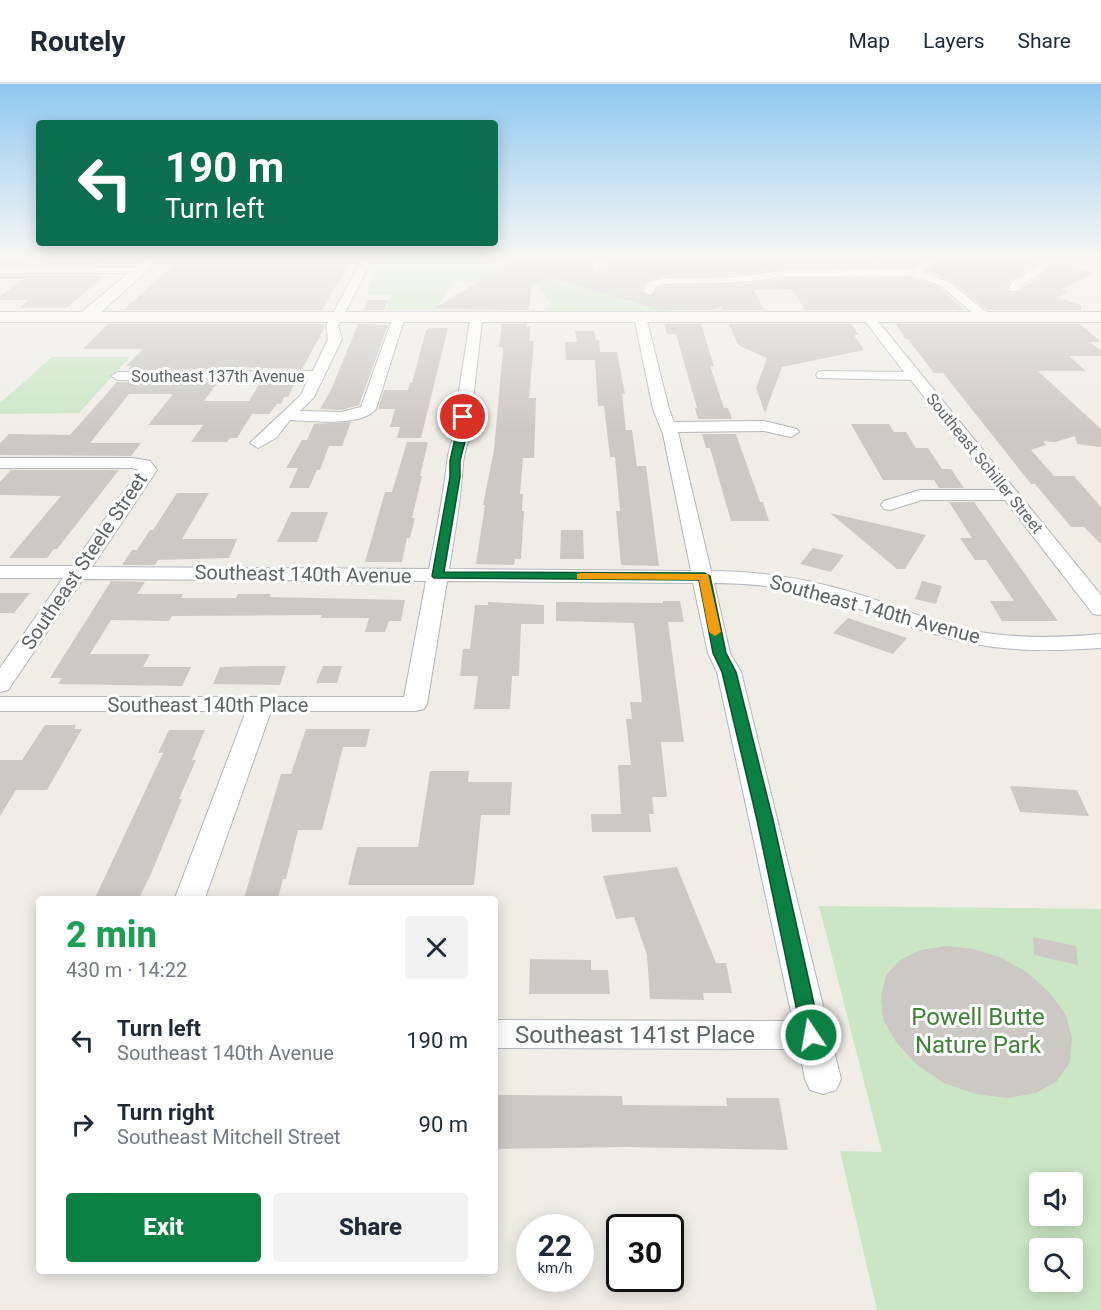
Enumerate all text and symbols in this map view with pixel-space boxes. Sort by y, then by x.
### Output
text: Routely [30,25,126,58]
text: Map [848,29,890,53]
text: Layers [923,29,984,53]
text: Share [1017,29,1071,53]
text: 190 m [165,143,284,192]
icon: left [66,144,144,222]
text: Turn left [165,193,265,225]
street label: Southeast 137th Avenue [131,367,305,386]
street label: Southeast Schiller Street [922,389,1047,537]
pin [437,391,488,442]
icon: arrive [446,400,479,433]
street label: Southeast Steele Street [16,468,152,654]
street label: Southeast 140th Avenue [194,560,412,588]
street label: Southeast 140th Avenue [767,569,983,649]
street label: Southeast 140th Place [108,693,308,717]
text: 2 min [66,914,157,956]
button: close [405,916,468,979]
text: 430 m · 14:22 [66,958,187,982]
position arrow [779,1003,843,1067]
park label: Powell Butte Nature Park [911,1003,1045,1059]
text: Turn left [117,1016,201,1041]
street label: Southeast 141st Place [515,1021,755,1049]
icon: left [66,1024,99,1057]
text: 190 m [406,1028,468,1053]
text: Southeast 140th Avenue [117,1041,334,1065]
text: Turn right [117,1100,214,1125]
icon: right [66,1108,99,1141]
text: 90 m [419,1112,468,1137]
text: Southeast Mitchell Street [117,1125,341,1149]
map controls [1029,1172,1083,1292]
button: sound [1029,1172,1083,1226]
button: Exit [66,1193,261,1262]
button: Share [273,1193,468,1262]
speed limit sign: 30 [606,1214,684,1292]
text: 22 [538,1228,572,1263]
button: search [1029,1238,1083,1292]
text: km/h [537,1259,573,1277]

